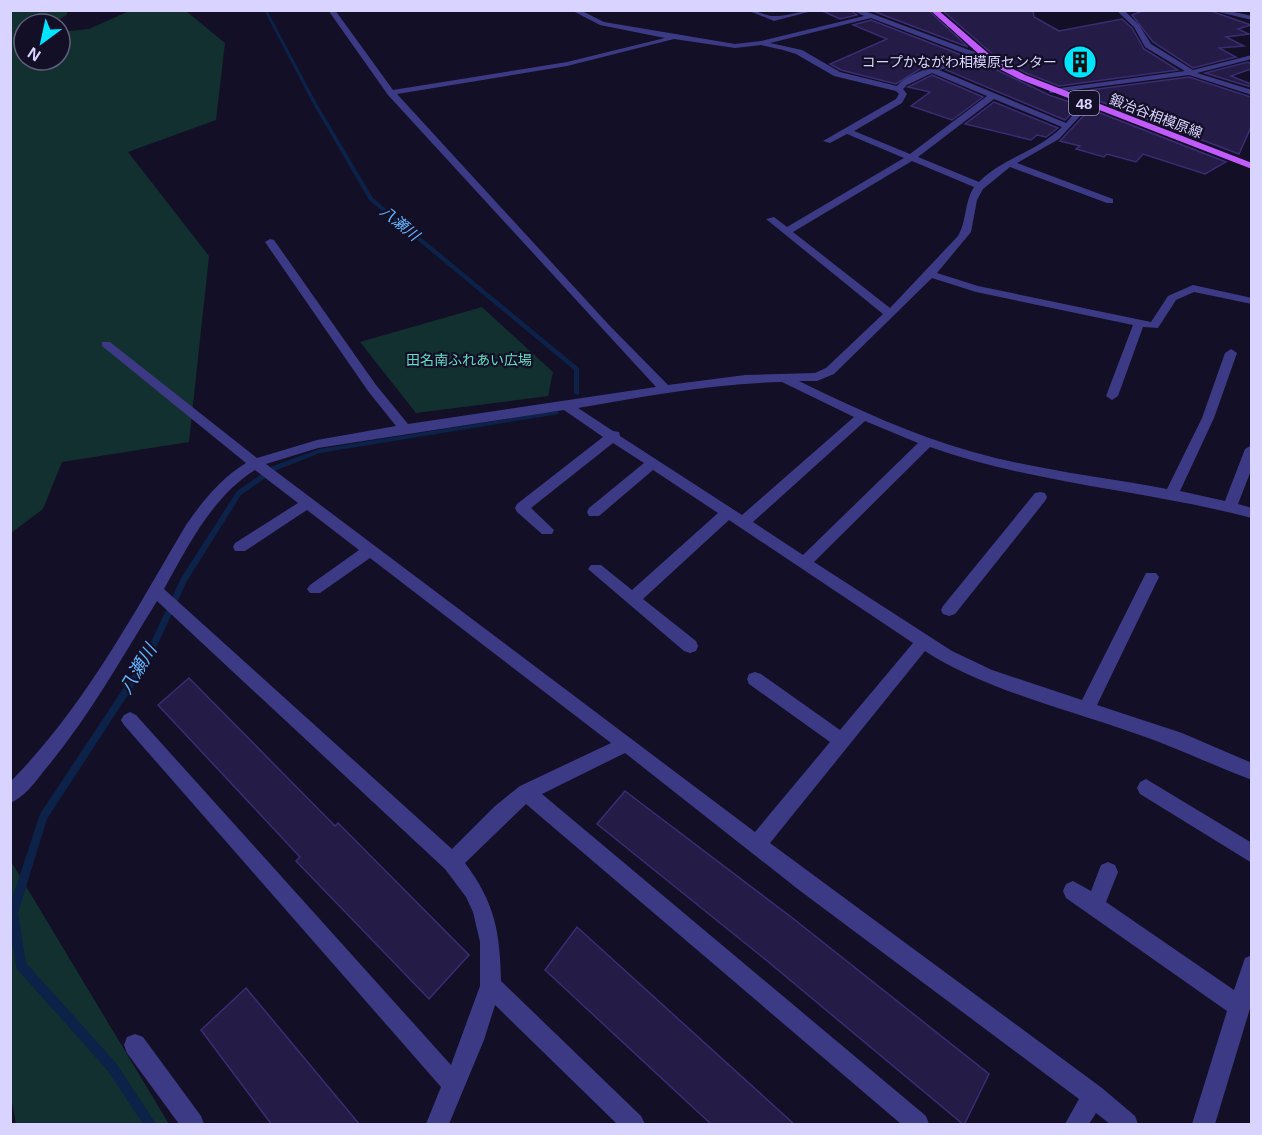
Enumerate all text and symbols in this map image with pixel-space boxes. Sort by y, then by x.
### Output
north arrow [12,12,72,72]
text: N [25,44,44,64]
building icon: コープかながわ相模原センター [1062,44,1098,80]
place label: コープかながわ相模原センター [862,54,1057,70]
road number: 48 [1069,91,1099,115]
street label: 鍛冶谷相模原線 [1107,91,1205,141]
water label: 八瀬川 [377,202,424,245]
park label: 田名南ふれあい広場 [406,352,532,368]
water label: 八瀬川 [116,639,162,697]

